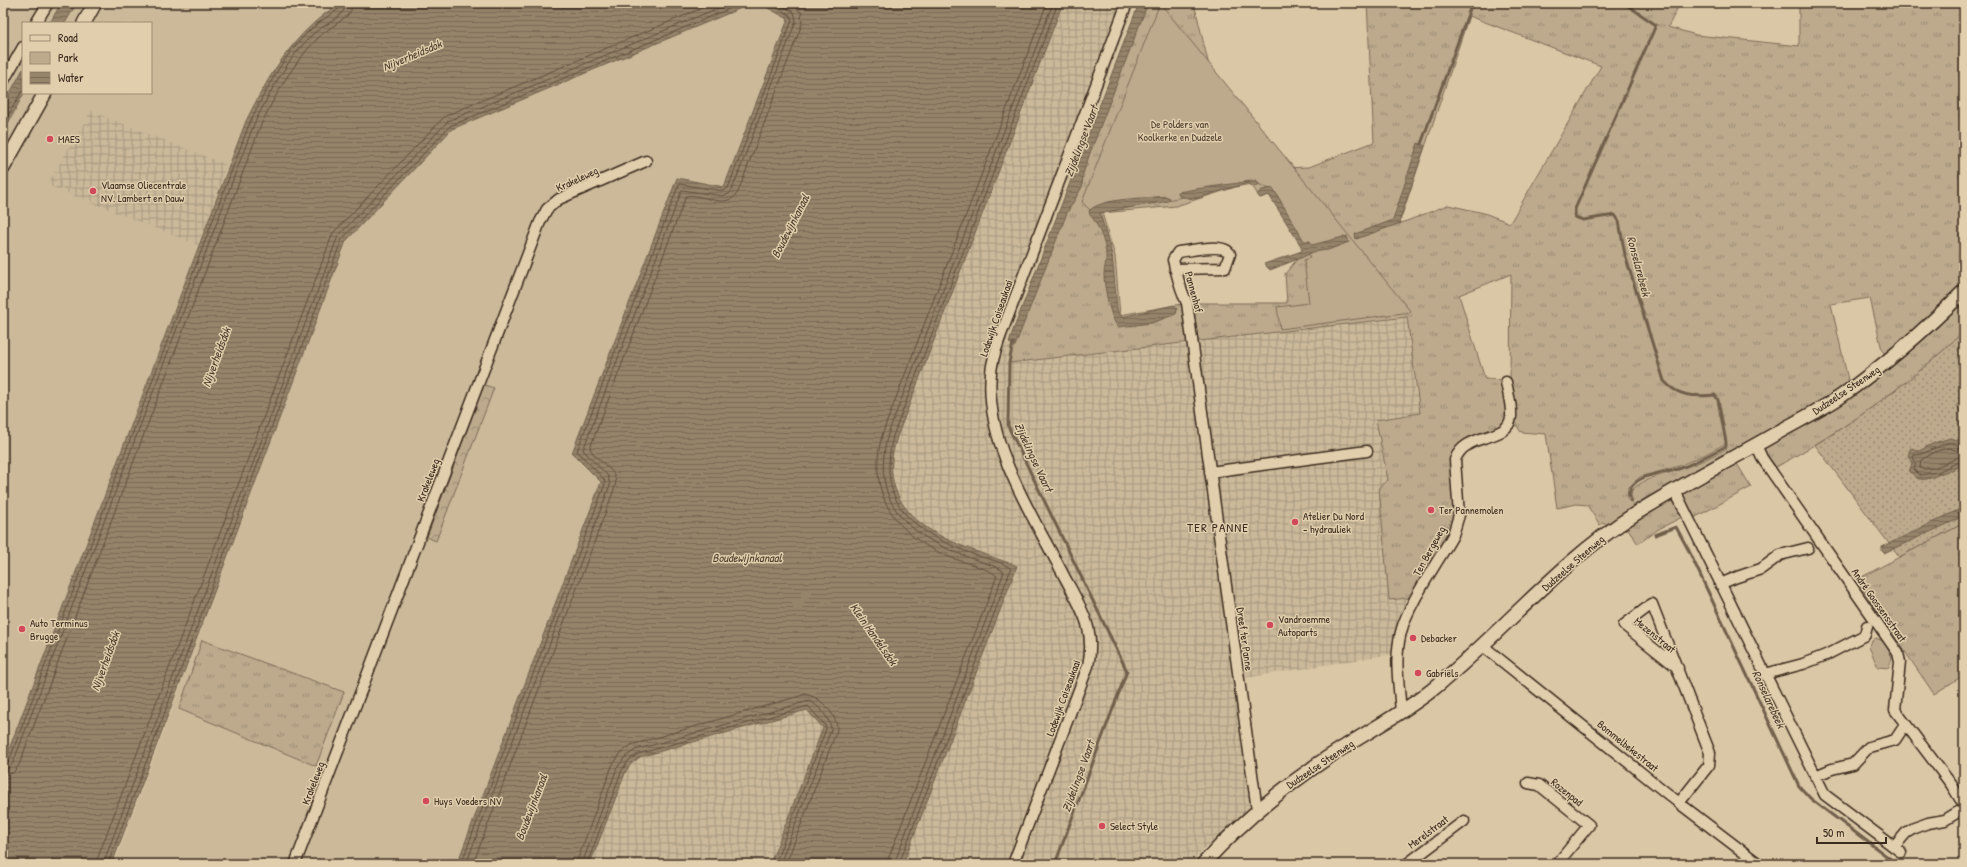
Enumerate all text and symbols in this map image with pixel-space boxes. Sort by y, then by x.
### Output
legend [22,22,152,94]
text: Road [58,29,78,46]
water label: Nijverheidsdok [380,35,445,75]
text: Park [58,49,78,66]
text: Water [58,69,84,86]
water label: Zijdelingse Vaart [1060,101,1103,179]
park label: De Polders van Koolkerke en Dudzele [1138,117,1223,144]
place label: MAES [58,132,80,146]
marker: MAES [45,134,55,144]
street label: Krakeleweg [554,163,600,195]
place label: Vlaamse Oliecentrale NV. Lambert en Dauw [101,178,187,205]
marker: Vlaamse Oliecentrale NV. Lambert en Dauw [88,186,98,196]
water label: Boudewijnkanaal [767,191,814,261]
water label: Ronselarebeek [1623,234,1655,299]
street label: Pannenhof [1182,270,1206,314]
street label: Lodewijk Coiseaukaai [976,278,1016,358]
water label: Nijverheidsdok [197,324,235,389]
street label: Dudzeelse Steenweg [1810,362,1882,418]
water label: Zijdelingse Vaart [1011,420,1058,496]
street label: Krakeleweg [413,456,443,503]
place label: Ter Pannemolen [1439,503,1503,517]
marker: Ter Pannemolen [1426,505,1436,515]
place label: Atelier Du Nord - hydrauliek [1303,509,1365,536]
marker: Atelier Du Nord - hydrauliek [1290,517,1300,527]
district label: TER PANNE [1187,518,1249,536]
street label: Ten Bergeweg [1410,524,1448,578]
street label: Dudzeelse Steenweg [1539,532,1607,594]
water label: Boudewijnkanaal [712,549,782,566]
street label: André Goossensstraat [1848,565,1910,645]
water label: Klein Handelsdok [846,599,902,669]
street label: Dreef ter Panne [1234,607,1256,672]
place label: Vandroemme Autoparts [1278,612,1331,639]
street label: Mezenstraat [1631,614,1679,656]
place label: Auto Terminus Brugge [30,616,88,643]
marker: Vandroemme Autoparts [1265,620,1275,630]
marker: Auto Terminus Brugge [17,624,27,634]
water label: Nijverheidsdok [86,628,124,693]
place label: Debacker [1421,631,1458,645]
marker: Debacker [1408,633,1418,643]
street label: Lodewijk Coiseaukaai [1043,658,1083,738]
place label: Gabriëls [1426,666,1458,680]
water label: Ronselarebeek [1748,667,1790,732]
marker: Gabriëls [1413,668,1423,678]
street label: Bommelbekestraat [1595,717,1662,775]
water label: Zijdelingse Vaart [1057,736,1099,814]
street label: Dudzeelse Steenweg [1284,736,1356,792]
street label: Krakeleweg [298,759,328,806]
water label: Boudewijnkanaal [511,771,552,842]
street label: Rozenpad [1548,775,1586,809]
place label: Huys Voeders NV [434,794,502,808]
marker: Huys Voeders NV [421,796,431,806]
street label: Merelstraat [1405,812,1451,852]
place label: Select Style [1110,819,1159,833]
scale bar [1817,819,1886,845]
marker: Select Style [1097,821,1107,831]
text: 50 m [1823,824,1844,841]

